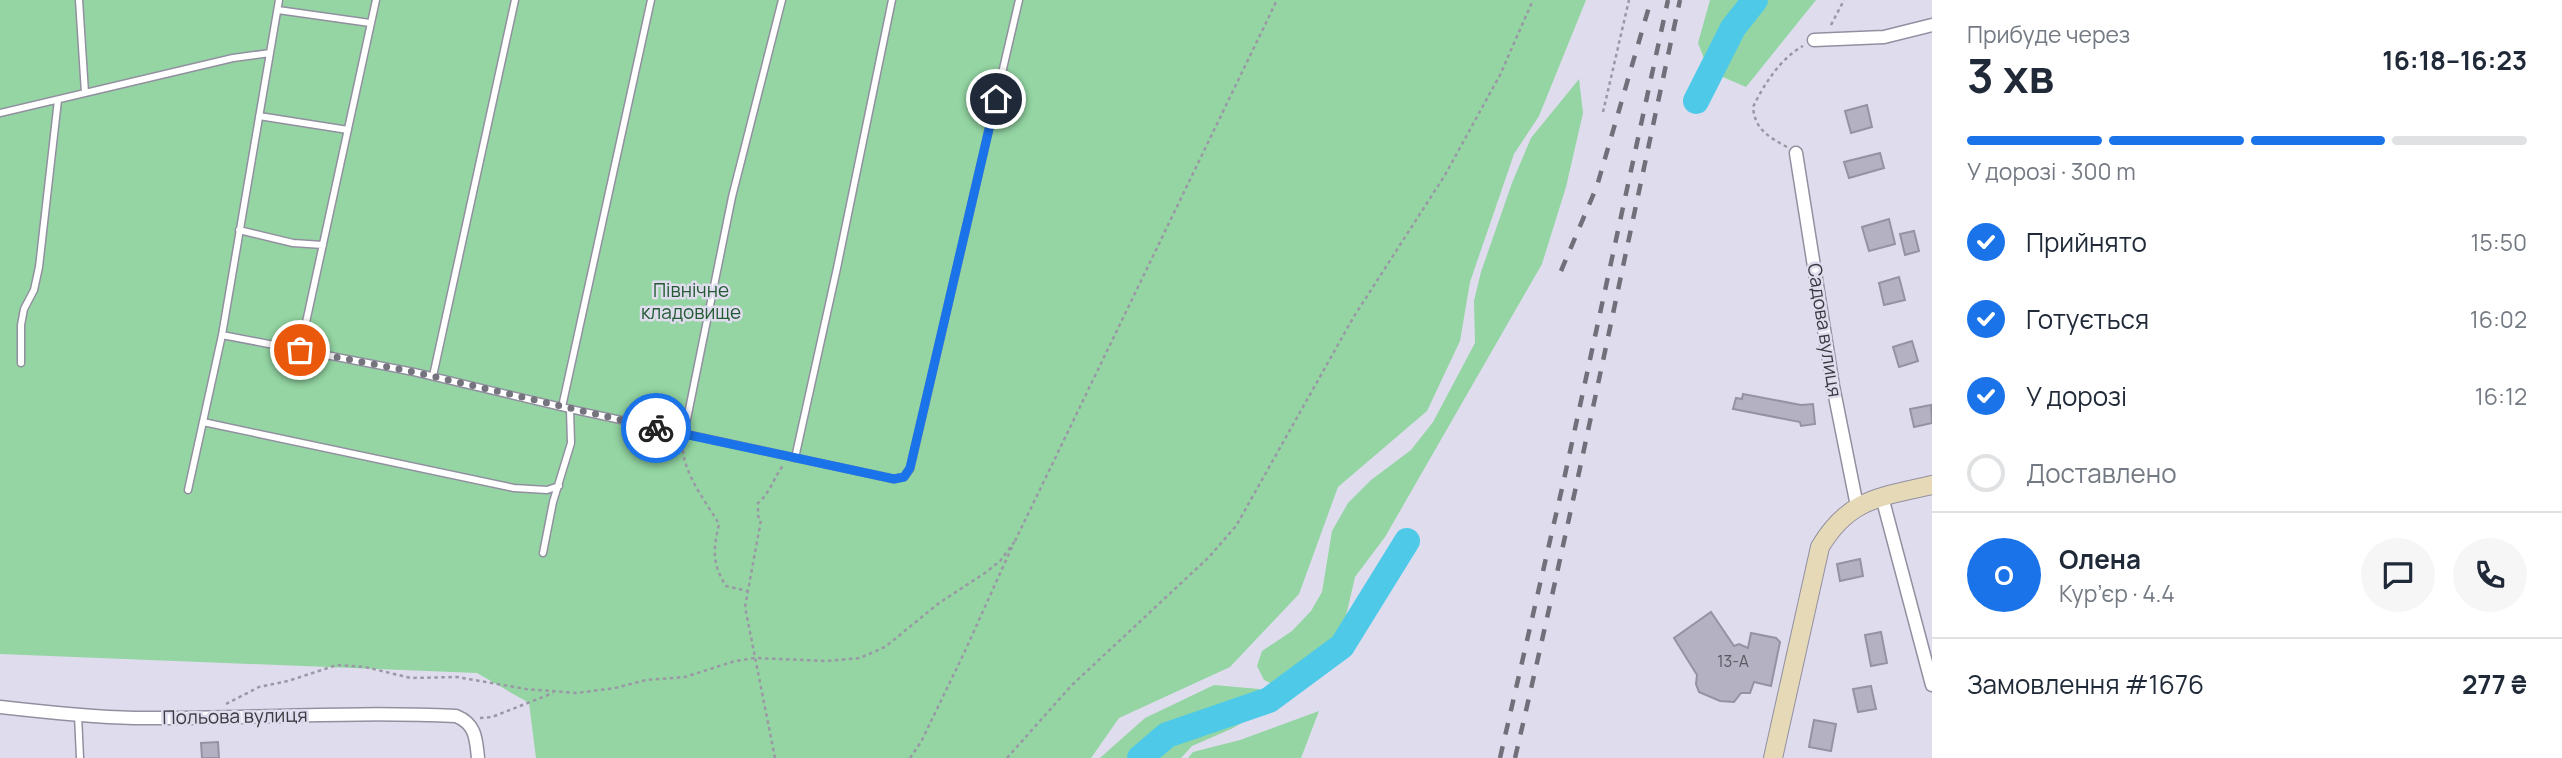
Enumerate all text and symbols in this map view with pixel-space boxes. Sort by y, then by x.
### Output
text: Прибуде через [1967,18,2130,50]
text: 16:18–16:23 [2382,42,2527,78]
text: 3 хв [1967,44,2054,107]
pin [966,69,1026,129]
icon: home [977,80,1015,118]
text: У дорозі · 300 m [1967,155,2136,187]
icon: check [1967,223,2005,261]
text: Прийнято [2026,224,2147,260]
text: 15:50 [2471,226,2527,258]
street label: Садова вулиця [1802,261,1848,399]
park label: Північне кладовище [641,277,741,325]
icon: check [1967,300,2005,338]
text: Готується [2026,301,2149,337]
text: 16:02 [2470,303,2527,335]
pin [270,320,330,380]
icon: bag [281,331,319,369]
icon: check [1967,377,2005,415]
text: У дорозі [2026,378,2127,414]
text: 16:12 [2475,380,2527,412]
courier [621,393,691,463]
icon: bike [637,409,675,447]
text: Доставлено [2026,455,2177,491]
button: chat [2361,538,2435,612]
button: phone [2453,538,2527,612]
text: Олена [2059,541,2141,577]
text: О [1994,557,2014,593]
text: Кур’єр · 4.4 [2059,577,2175,609]
house number: 13-А [1717,650,1749,672]
text: Замовлення #1676 [1967,666,2204,702]
text: 277 ₴ [2462,666,2527,702]
street label: Польова вулиця [162,702,308,730]

